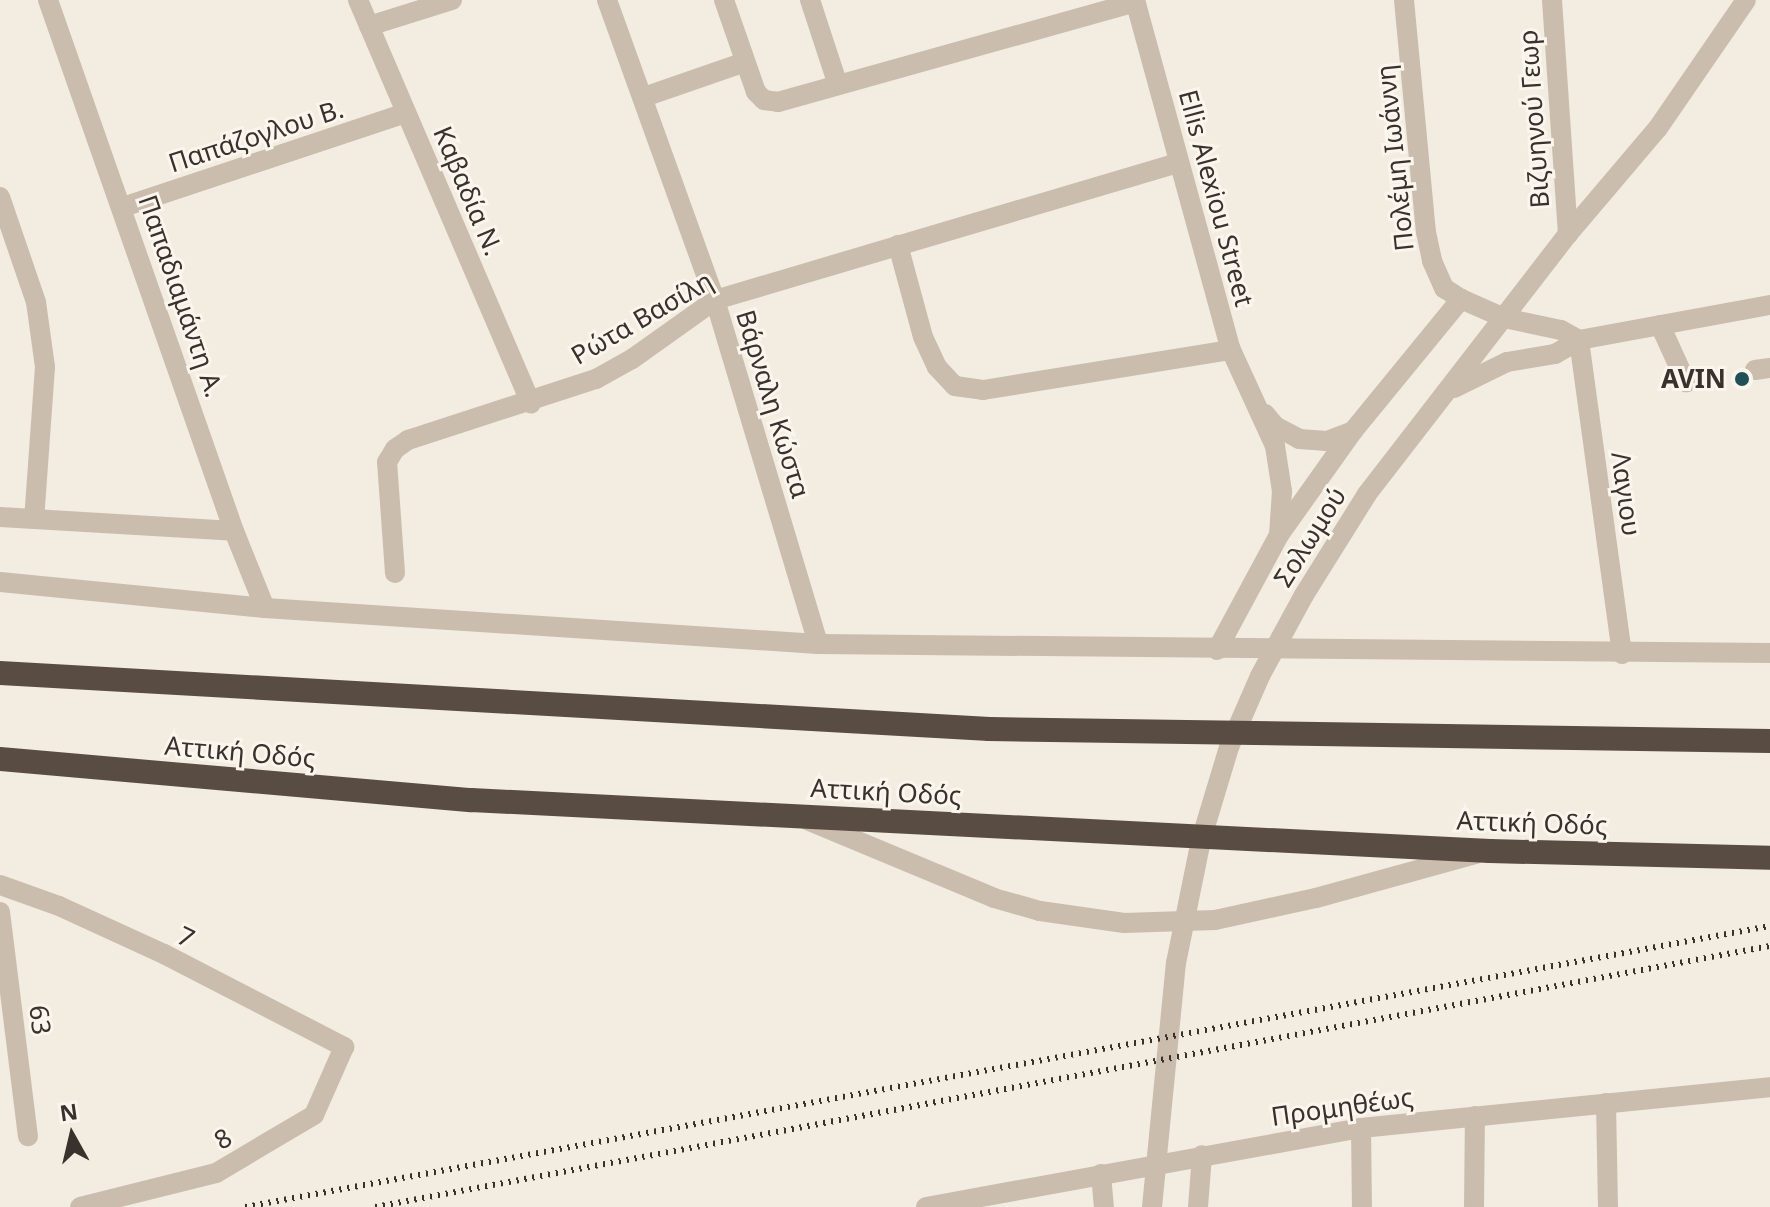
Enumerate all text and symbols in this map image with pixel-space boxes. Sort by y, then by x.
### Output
street label: Βιζυηνού Γεωρ [1512,29,1556,209]
street label: Πολέμη Ιωάννη [1370,63,1420,253]
street label: Ellis Alexiou Street [1172,86,1260,310]
street label: Παπάζογλου Β. [165,93,347,179]
street label: Καβαδία Ν. [427,122,509,260]
street label: Παπαδιαμάντη Α. [132,191,230,401]
street label: Ρώτα Βασίλη [566,265,718,371]
street label: Βάρναλη Κώστα [730,306,816,502]
place label: AVIN [1661,363,1726,395]
marker: AVIN [1733,370,1751,388]
street label: Λαγιου [1605,450,1647,538]
street label: Σολωμού [1267,482,1353,592]
street label: Αττική Οδός [163,730,317,774]
street label: Αττική Οδός [810,772,962,812]
street label: Αττική Οδός [1456,805,1608,841]
street label: 7 [172,920,200,954]
street label: 63 [23,1003,57,1037]
street label: Προμηθέως [1269,1082,1415,1132]
north arrow [32,1095,112,1175]
text: N [58,1095,80,1127]
street label: 8 [209,1122,237,1156]

